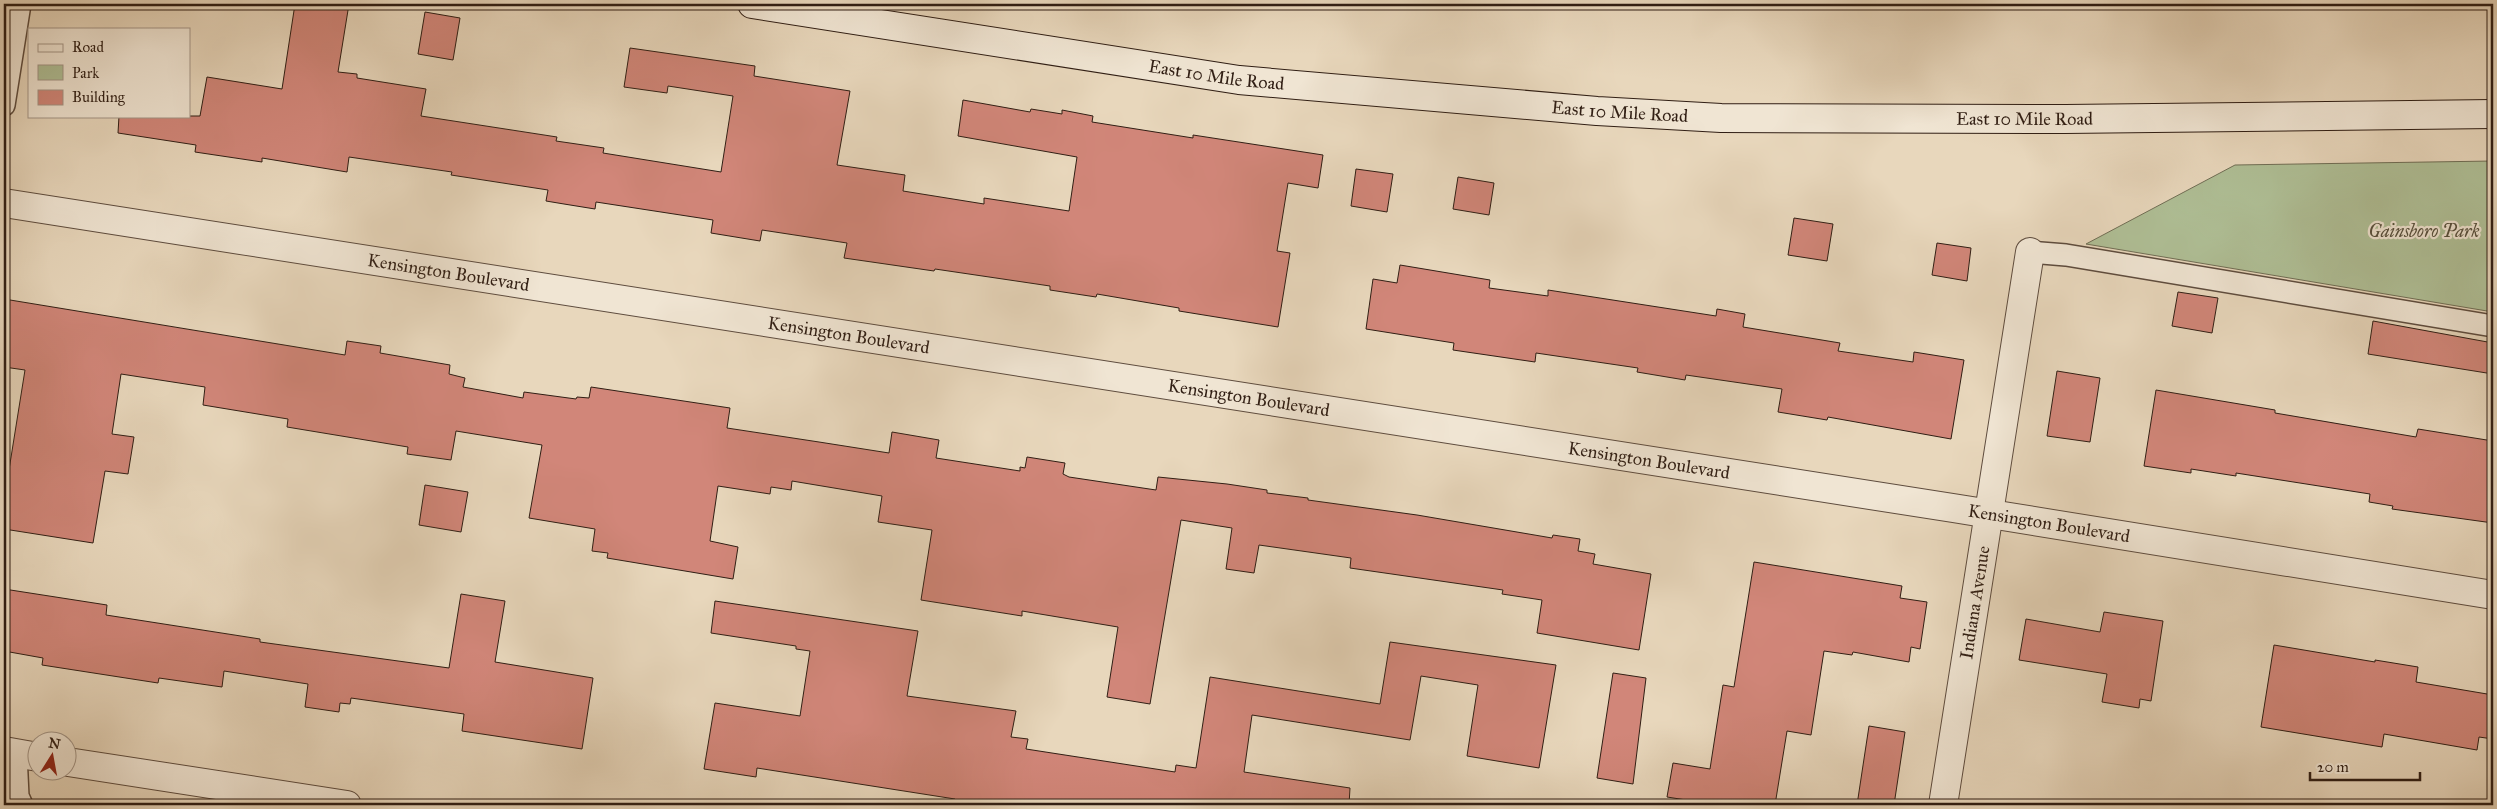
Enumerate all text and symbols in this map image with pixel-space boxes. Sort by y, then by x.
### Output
legend [28,28,190,118]
text: Road [72,38,104,56]
street label: East 10 Mile Road [1147,55,1285,95]
text: Park [72,64,99,82]
text: Building [72,88,126,106]
street label: East 10 Mile Road [1551,96,1689,127]
street label: East 10 Mile Road [1956,108,2093,130]
park label: Gainsboro Park [2368,220,2480,242]
street label: Kensington Boulevard [366,249,531,296]
street label: Kensington Boulevard [766,312,931,359]
street label: Kensington Boulevard [1166,374,1331,421]
street label: Kensington Boulevard [1566,437,1732,484]
street label: Kensington Boulevard [1967,500,2132,547]
street label: Indiana Avenue [1955,544,1995,661]
north arrow [28,732,78,782]
text: N [47,734,62,753]
scale bar [2310,749,2420,781]
text: 20 m [2317,758,2349,776]

